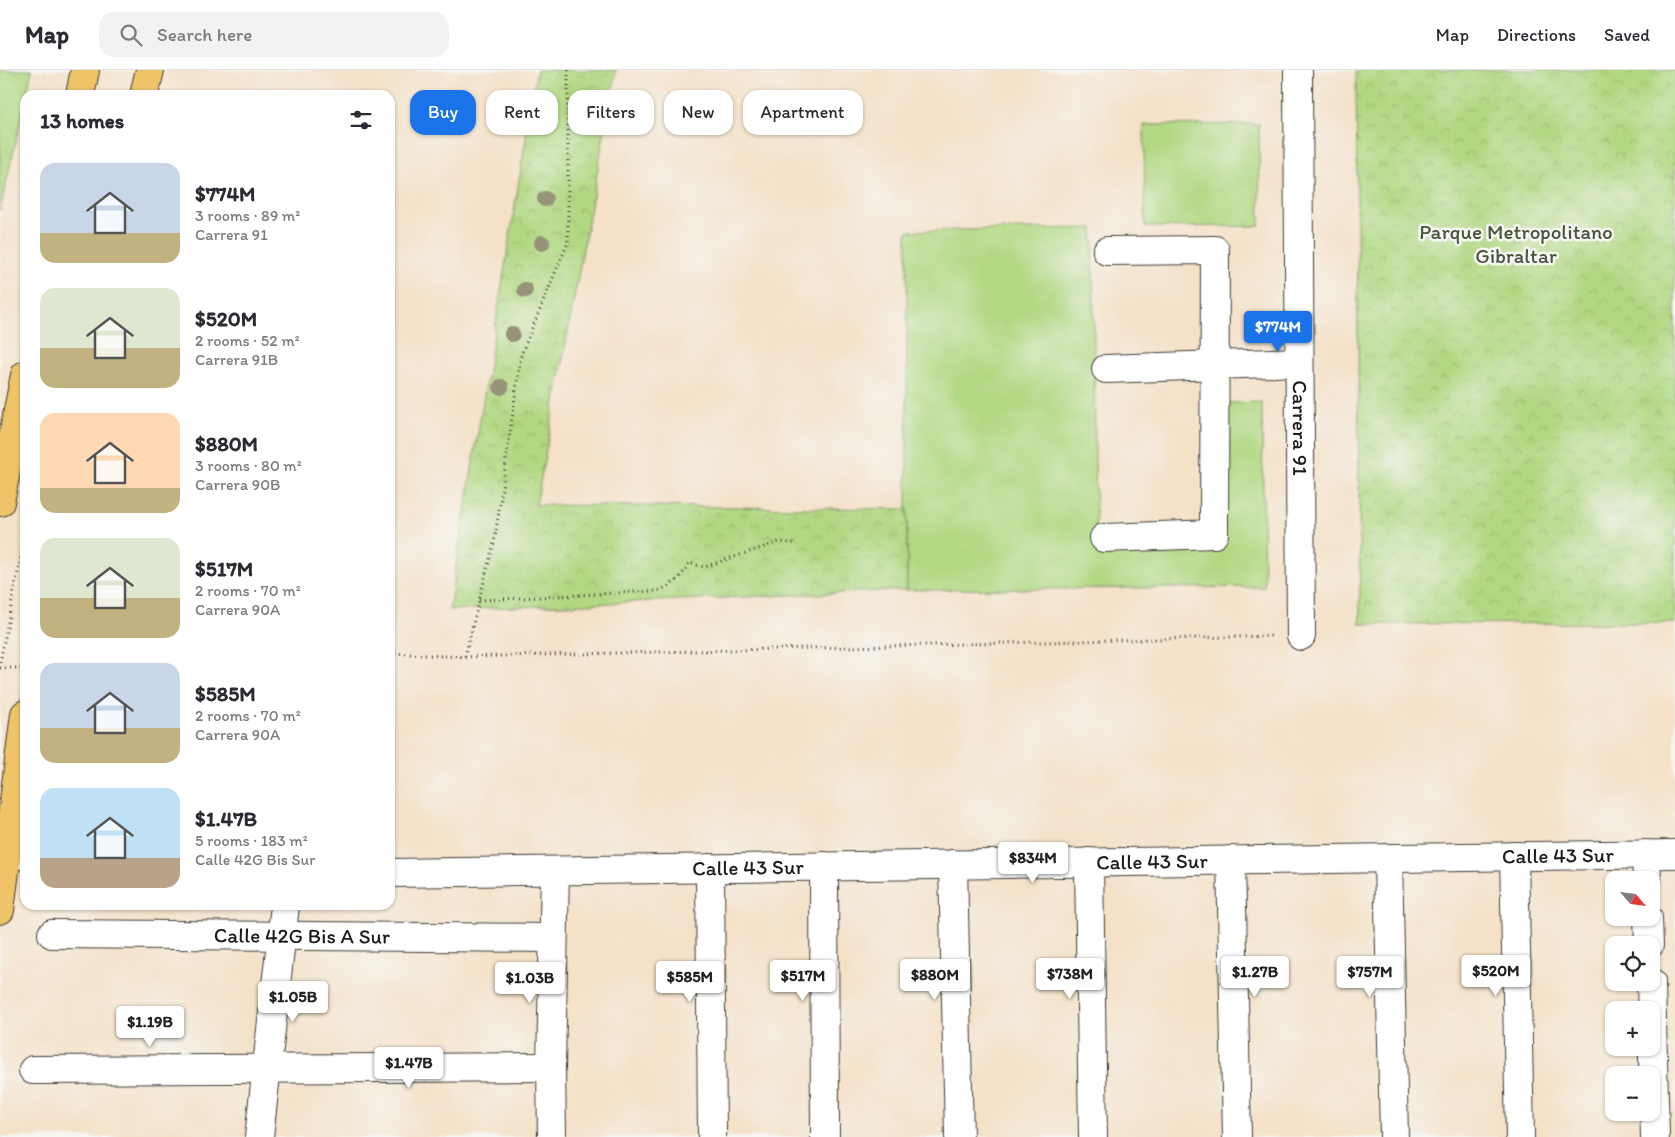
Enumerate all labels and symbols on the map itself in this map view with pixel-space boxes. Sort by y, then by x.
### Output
park label: Parque Metropolitano Gibraltar [1419,219,1613,268]
pin: $774M [1243,310,1313,353]
street label: Carrera 91 [1288,380,1313,476]
pin: $834M [998,842,1068,884]
street label: Calle 43 Sur [1502,842,1615,869]
street label: Calle 43 Sur [1096,848,1209,875]
street label: Calle 43 Sur [692,854,805,881]
north arrow [1605,871,1660,926]
street label: Calle 42G Bis A Sur [214,922,390,949]
pin: $520M [1461,954,1531,997]
pin: $1.27B [1214,956,1296,998]
pin: $757M [1335,956,1405,998]
pin: $880M [900,958,970,1001]
pin: $738M [1035,958,1105,1000]
pin: $585M [655,960,725,1003]
pin: $517M [768,960,838,1002]
pin: $1.03B [489,962,571,1004]
pin: $1.05B [252,980,334,1023]
pin: $1.19B [109,1006,191,1048]
pin: $1.47B [368,1046,450,1089]

